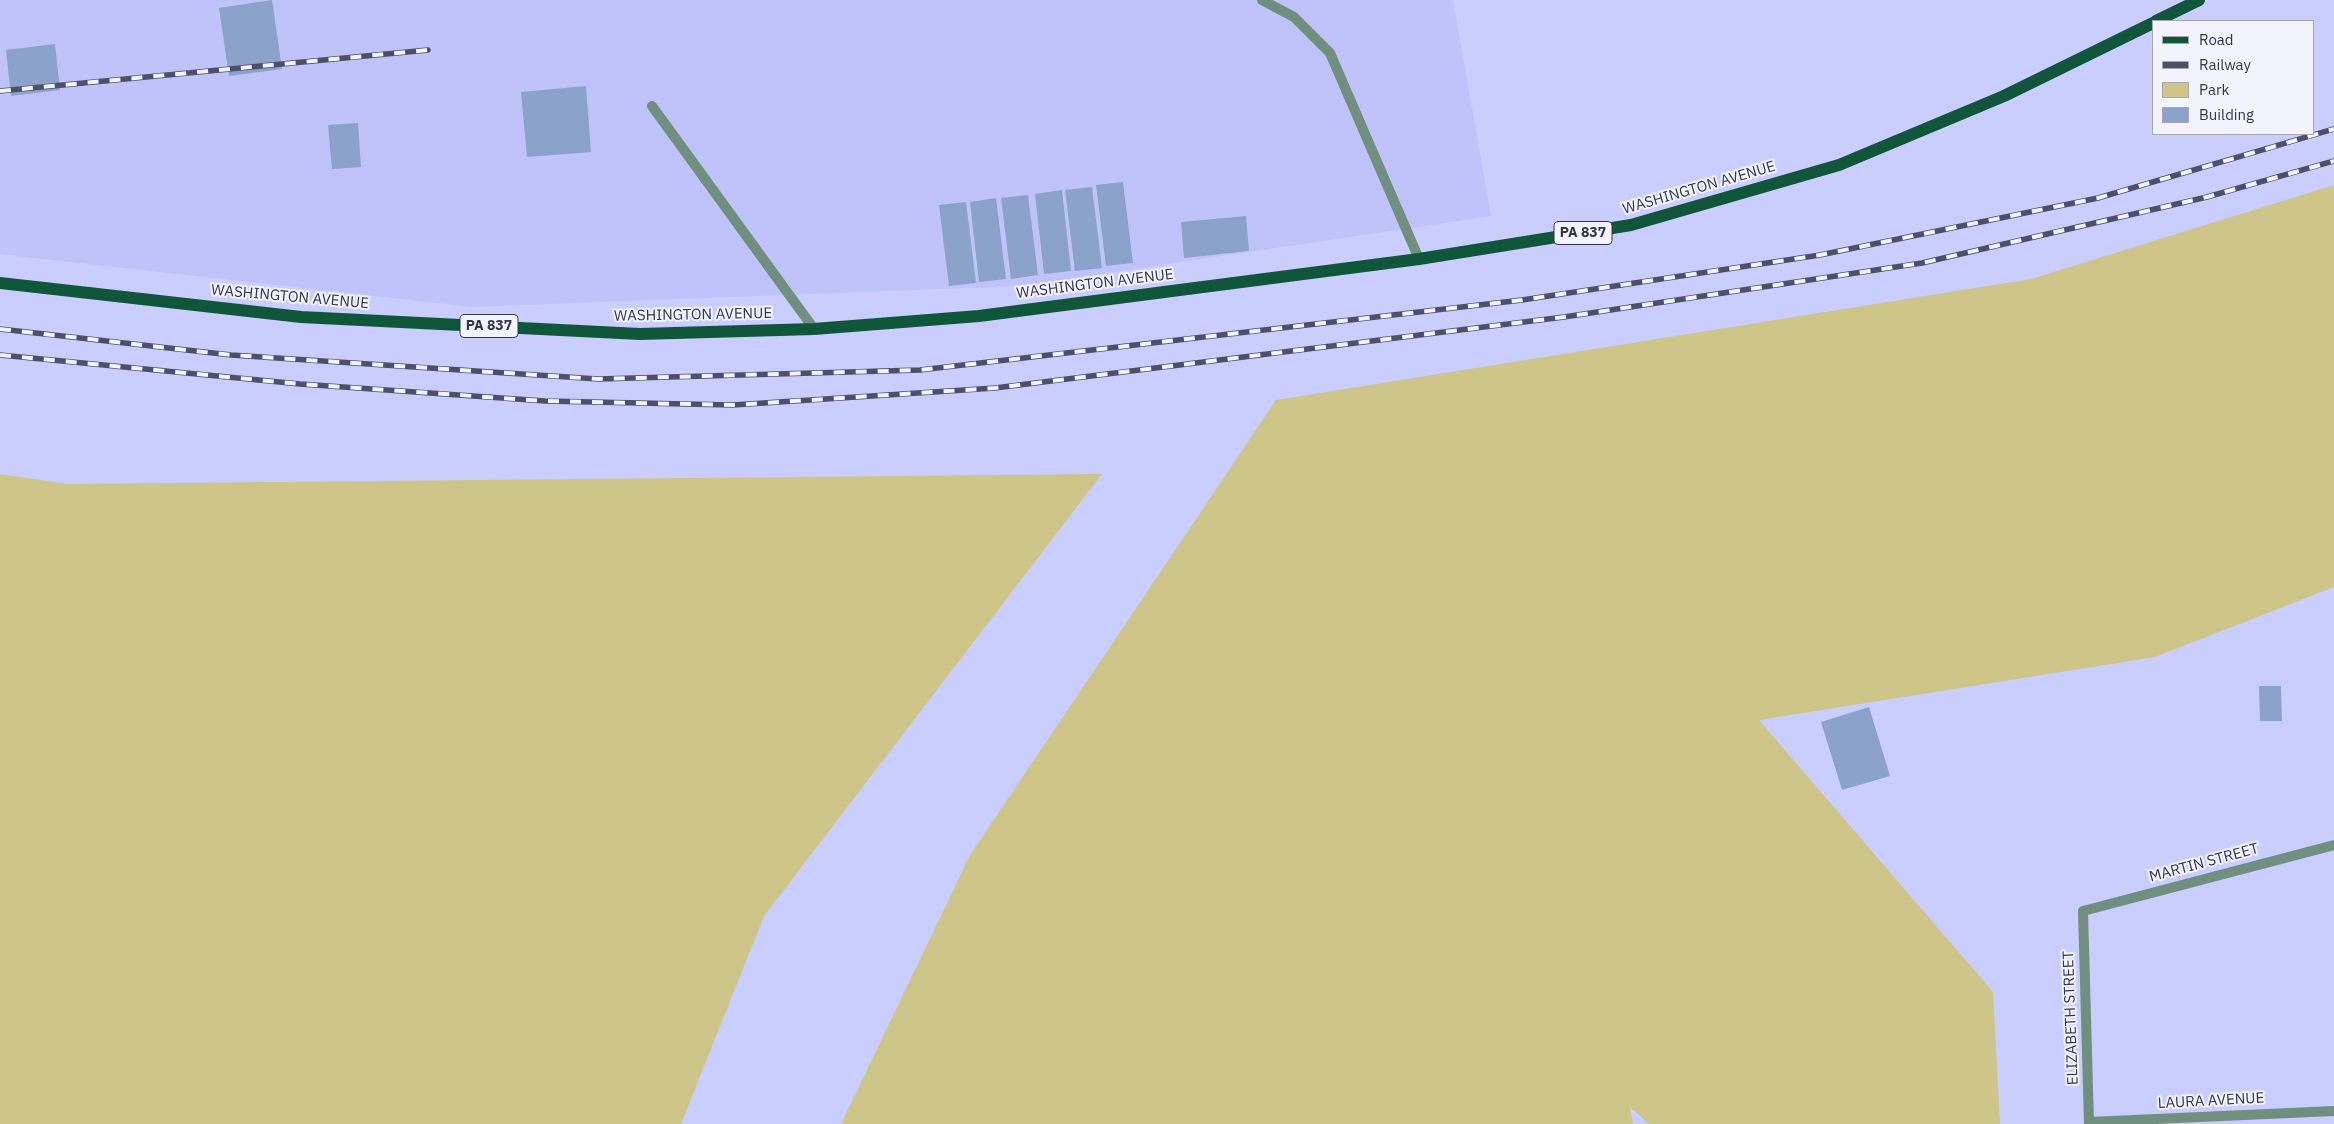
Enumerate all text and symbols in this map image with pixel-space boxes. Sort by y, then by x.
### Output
legend [2152,20,2314,135]
text: Road [2199,30,2234,49]
text: Railway [2199,55,2251,74]
text: Park [2199,80,2229,99]
text: Building [2199,105,2254,124]
street label: WASHINGTON AVENUE [1621,158,1777,218]
road number: PA 837 [1554,222,1612,244]
street label: WASHINGTON AVENUE [1015,265,1175,303]
street label: WASHINGTON AVENUE [210,281,370,313]
street label: WASHINGTON AVENUE [614,305,772,325]
road number: PA 837 [460,314,518,338]
street label: MARTIN STREET [2147,840,2261,886]
street label: ELIZABETH STREET [2060,950,2082,1086]
street label: LAURA AVENUE [2157,1089,2265,1113]

